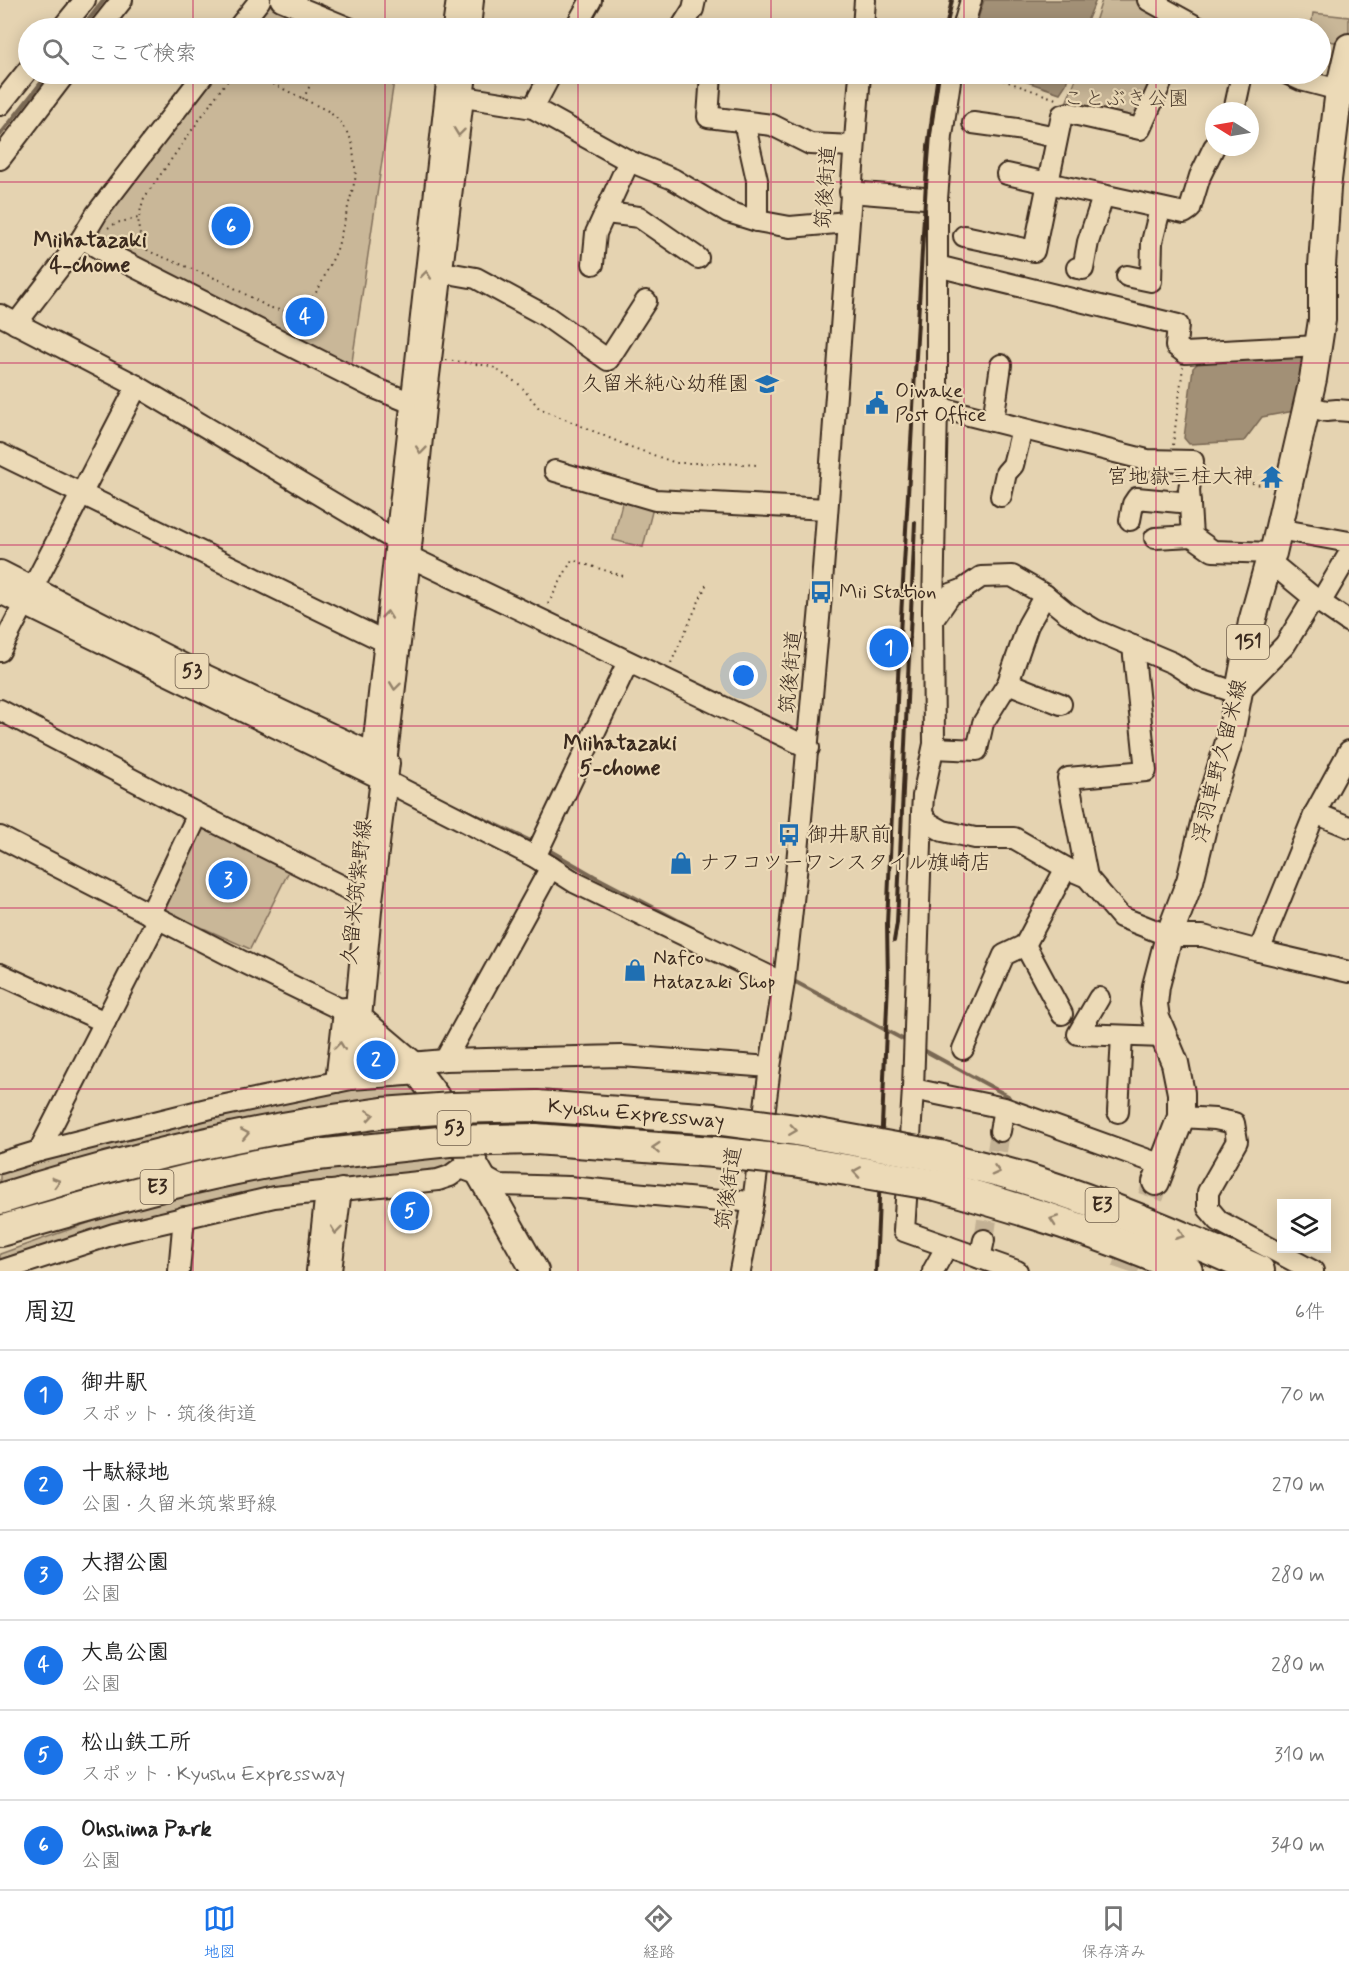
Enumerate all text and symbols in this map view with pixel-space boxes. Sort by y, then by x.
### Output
search box [18,18,1331,84]
icon: search [39,35,72,68]
text: ここで検索 [87,40,197,68]
park label: ことぶき公園 [1063,85,1189,113]
north arrow [1205,102,1259,156]
one-way arrow [454,127,466,136]
street label: 筑後街道 [809,144,843,230]
pin: 6 [212,204,250,248]
district label: Miihatazaki 4-chome [33,227,147,280]
one-way arrow [419,271,432,280]
pin: 4 [286,294,324,340]
place label: 久留米純心幼稚園 [581,370,749,398]
school or university icon: 久留米純心幼稚園 [754,371,780,397]
place label: Oiwake Post Office [895,377,987,429]
public building icon: Oiwake Post Office [864,390,890,416]
one-way arrow [415,446,428,455]
place label: 宮地嶽三柱大神 [1107,463,1254,491]
temple icon: 宮地嶽三柱大神 [1259,464,1285,490]
place label: Mii Station [839,578,937,606]
bus stop icon: Mii Station [808,579,834,605]
one-way arrow [380,610,393,620]
road number: 151 [1227,625,1269,659]
pin: 1 [870,626,908,670]
street label: 筑後街道 [773,629,809,715]
road number: 53 [176,654,208,688]
your location [729,661,758,690]
street label: 浮羽草野久留米線 [1186,676,1254,846]
one-way arrow [390,681,402,690]
district label: Miihatazaki 5-chome [563,730,677,783]
street label: 久留米筑紫野線 [335,817,379,967]
place label: 御井駅前 [807,821,891,849]
bus stop icon: 御井駅前 [776,822,802,848]
place label: ナフコツーワンスタイル旗崎店 [699,849,991,877]
shop icon: ナフコツーワンスタイル旗崎店 [668,850,694,876]
pin: 3 [208,858,248,902]
place label: Nafco Hatazaki Shop [653,944,776,996]
shop icon: Nafco Hatazaki Shop [622,957,648,983]
pin: 2 [356,1038,395,1082]
one-way arrow [333,1042,346,1051]
street label: Kyushu Expressway [546,1092,726,1136]
one-way arrow [365,1109,375,1121]
road number: 53 [438,1111,470,1145]
one-way arrow [788,1123,797,1135]
one-way arrow [240,1129,250,1142]
one-way arrow [652,1142,661,1155]
street label: 筑後街道 [709,1144,749,1232]
one-way arrow [991,1164,1001,1177]
one-way arrow [853,1166,862,1178]
road number: E3 [140,1170,174,1204]
one-way arrow [50,1177,61,1189]
pin: 5 [390,1188,430,1234]
road number: E3 [1086,1188,1118,1222]
map controls [1277,1199,1331,1253]
button: layers [1277,1199,1331,1253]
one-way arrow [1049,1214,1060,1227]
one-way arrow [330,1225,343,1235]
one-way arrow [1174,1228,1185,1240]
text: 周辺 [24,1296,76,1330]
text: 6件 [1295,1299,1325,1326]
text: 御井駅 [81,1369,147,1397]
text: 1 [39,1382,48,1409]
text: 70 m [1280,1382,1325,1409]
text: スポット · 筑後街道 [81,1401,256,1428]
text: 十駄緑地 [81,1459,169,1487]
text: 2 [39,1472,48,1499]
text: 270 m [1272,1472,1325,1499]
text: 公園 · 久留米筑紫野線 [81,1491,276,1518]
text: 大摺公園 [81,1549,169,1577]
text: 3 [39,1562,48,1589]
text: 280 m [1271,1562,1325,1589]
text: 公園 [81,1581,121,1608]
text: 大島公園 [81,1639,169,1667]
text: 4 [38,1652,49,1679]
text: 280 m [1271,1652,1325,1679]
text: 公園 [81,1671,121,1698]
text: 松山鉄工所 [81,1729,191,1757]
text: 5 [38,1742,50,1769]
text: 310 m [1274,1742,1325,1769]
text: スポット · Kyushu Expressway [81,1761,345,1788]
text: Ohshima Park [81,1816,212,1844]
text: 6 [38,1832,49,1859]
text: 340 m [1270,1832,1325,1859]
text: 公園 [81,1848,121,1875]
tab: 地図 [203,1902,236,1963]
tab: 経路 [642,1902,675,1963]
tab: 保存済み [1082,1902,1146,1963]

